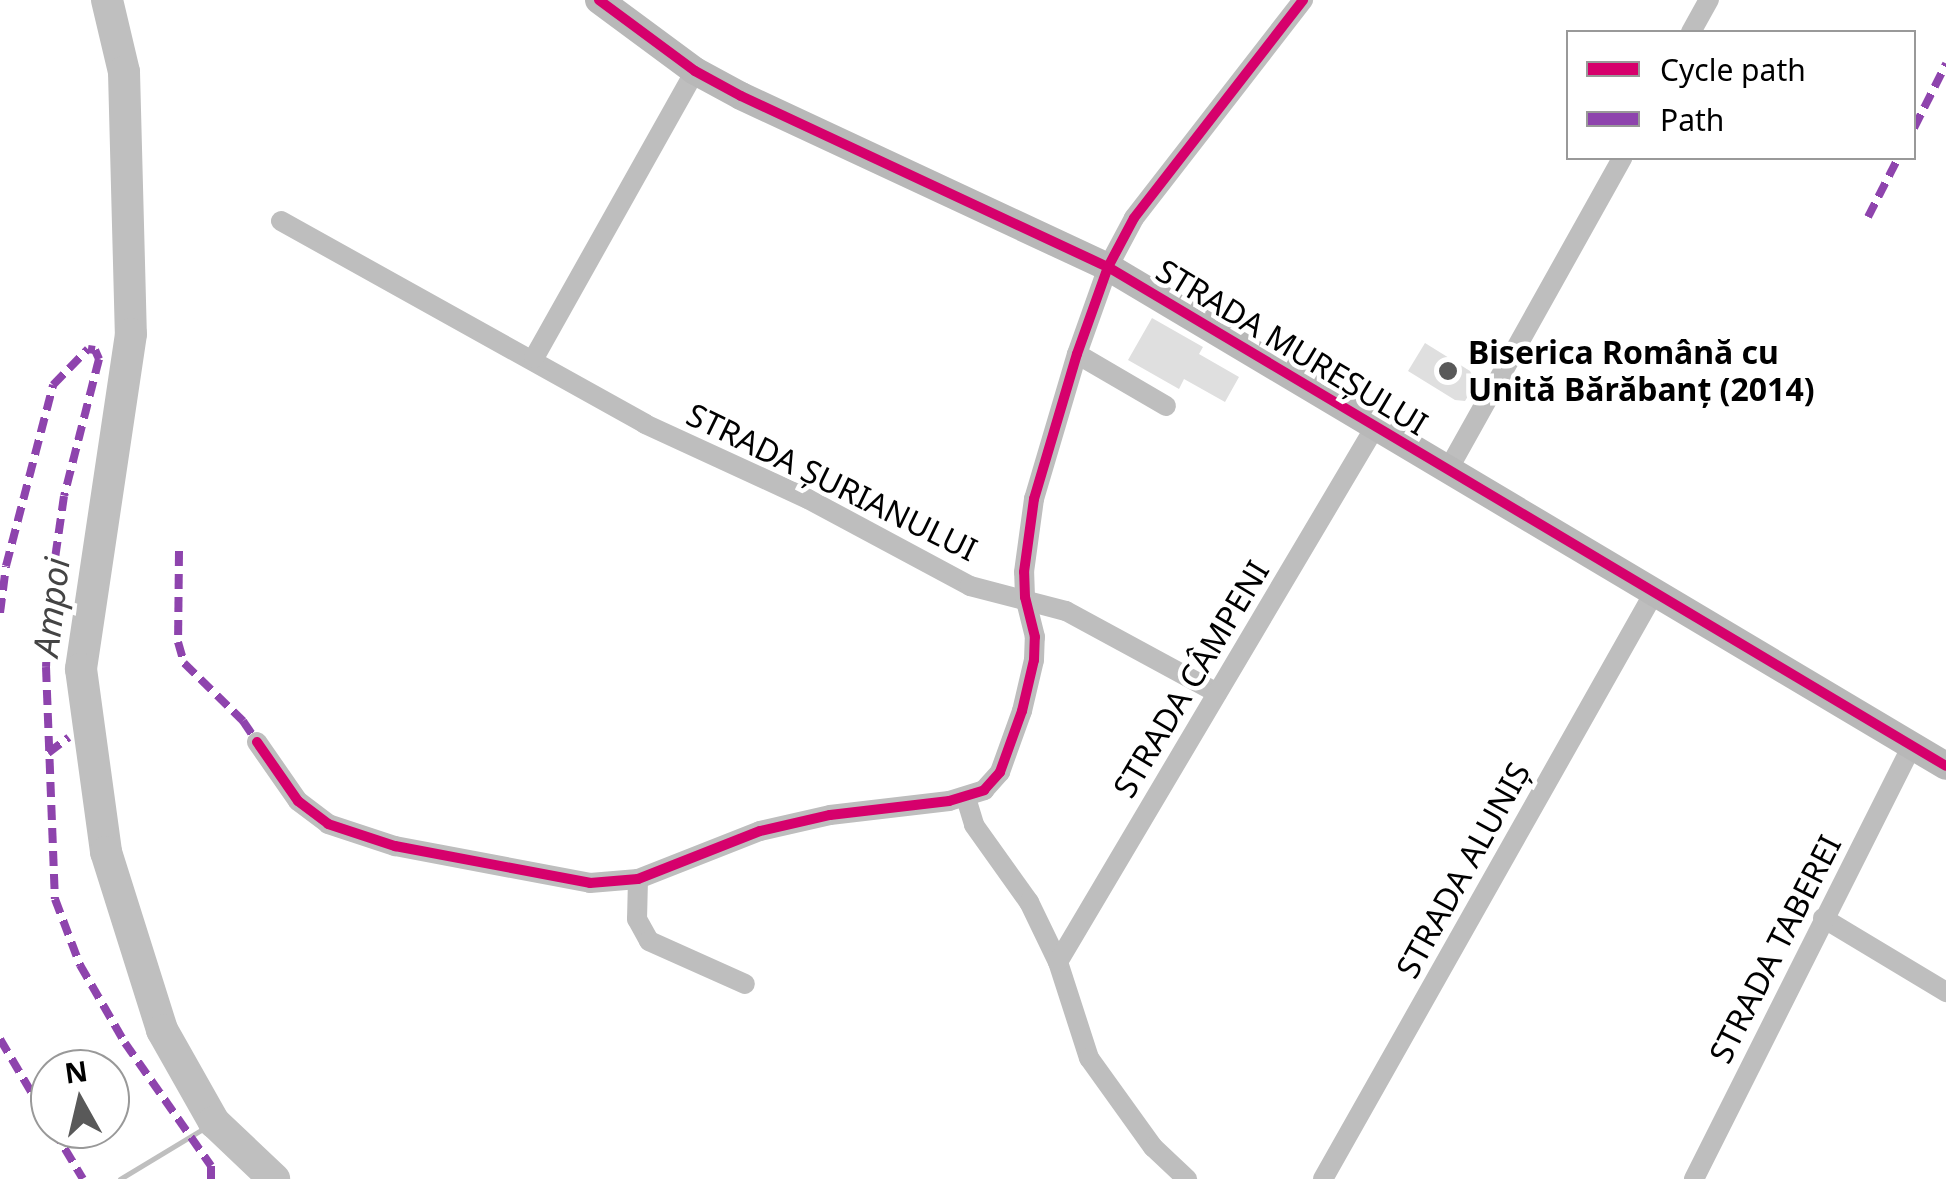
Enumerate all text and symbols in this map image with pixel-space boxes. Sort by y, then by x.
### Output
legend [1566,30,1916,160]
text: Cycle path [1660,49,1806,90]
text: Path [1660,99,1724,140]
street label: STRADA MUREȘULUI [1150,251,1434,443]
place label: Biserica Română cu Unită Bărăbanț (2014) [1468,334,1815,409]
marker: Biserica Română cu Unită Bărăbanț (2014) [1437,360,1459,382]
street label: STRADA ȘURIANULUI [681,395,983,569]
street label: STRADA CÂMPENI [1105,554,1277,804]
water label: Ampoi [24,555,78,659]
street label: STRADA ALUNIȘ [1388,756,1538,984]
street label: STRADA TABEREI [1701,829,1849,1069]
north arrow [30,1049,130,1149]
text: N [62,1051,90,1092]

